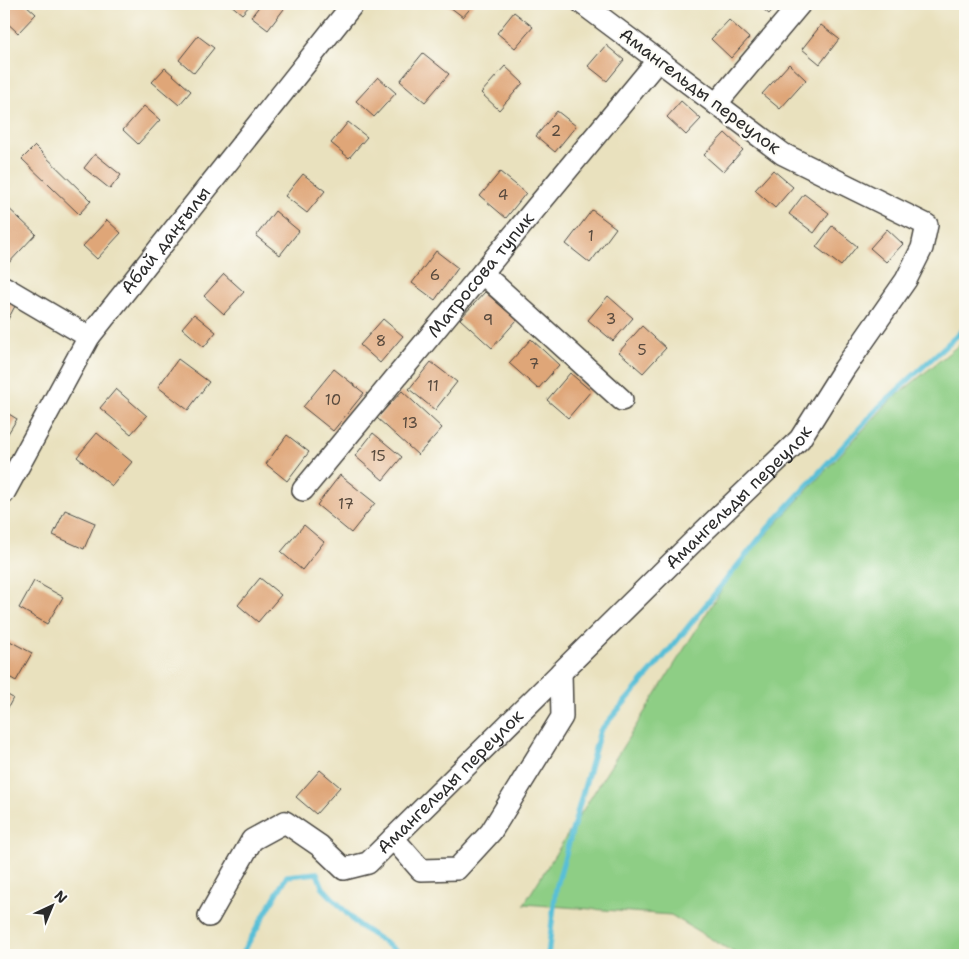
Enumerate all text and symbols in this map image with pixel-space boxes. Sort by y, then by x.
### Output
street label: Амангельды переулок [614,22,786,160]
house number: 2 [551,121,561,141]
street label: Абай даңғылы [115,181,216,299]
house number: 4 [498,185,508,205]
street label: Матросова тупик [422,207,540,343]
house number: 1 [588,226,594,246]
house number: 6 [430,265,440,285]
house number: 3 [606,309,616,329]
house number: 9 [483,310,493,330]
house number: 8 [376,331,386,351]
house number: 5 [637,340,647,360]
house number: 7 [529,354,539,374]
house number: 11 [427,376,439,396]
house number: 10 [325,390,341,410]
house number: 13 [402,413,418,433]
street label: Амангельды переулок [660,421,818,575]
house number: 15 [370,446,386,466]
house number: 17 [338,494,354,514]
street label: Амангельды переулок [372,704,529,859]
north arrow [28,882,78,932]
text: N [51,886,71,907]

